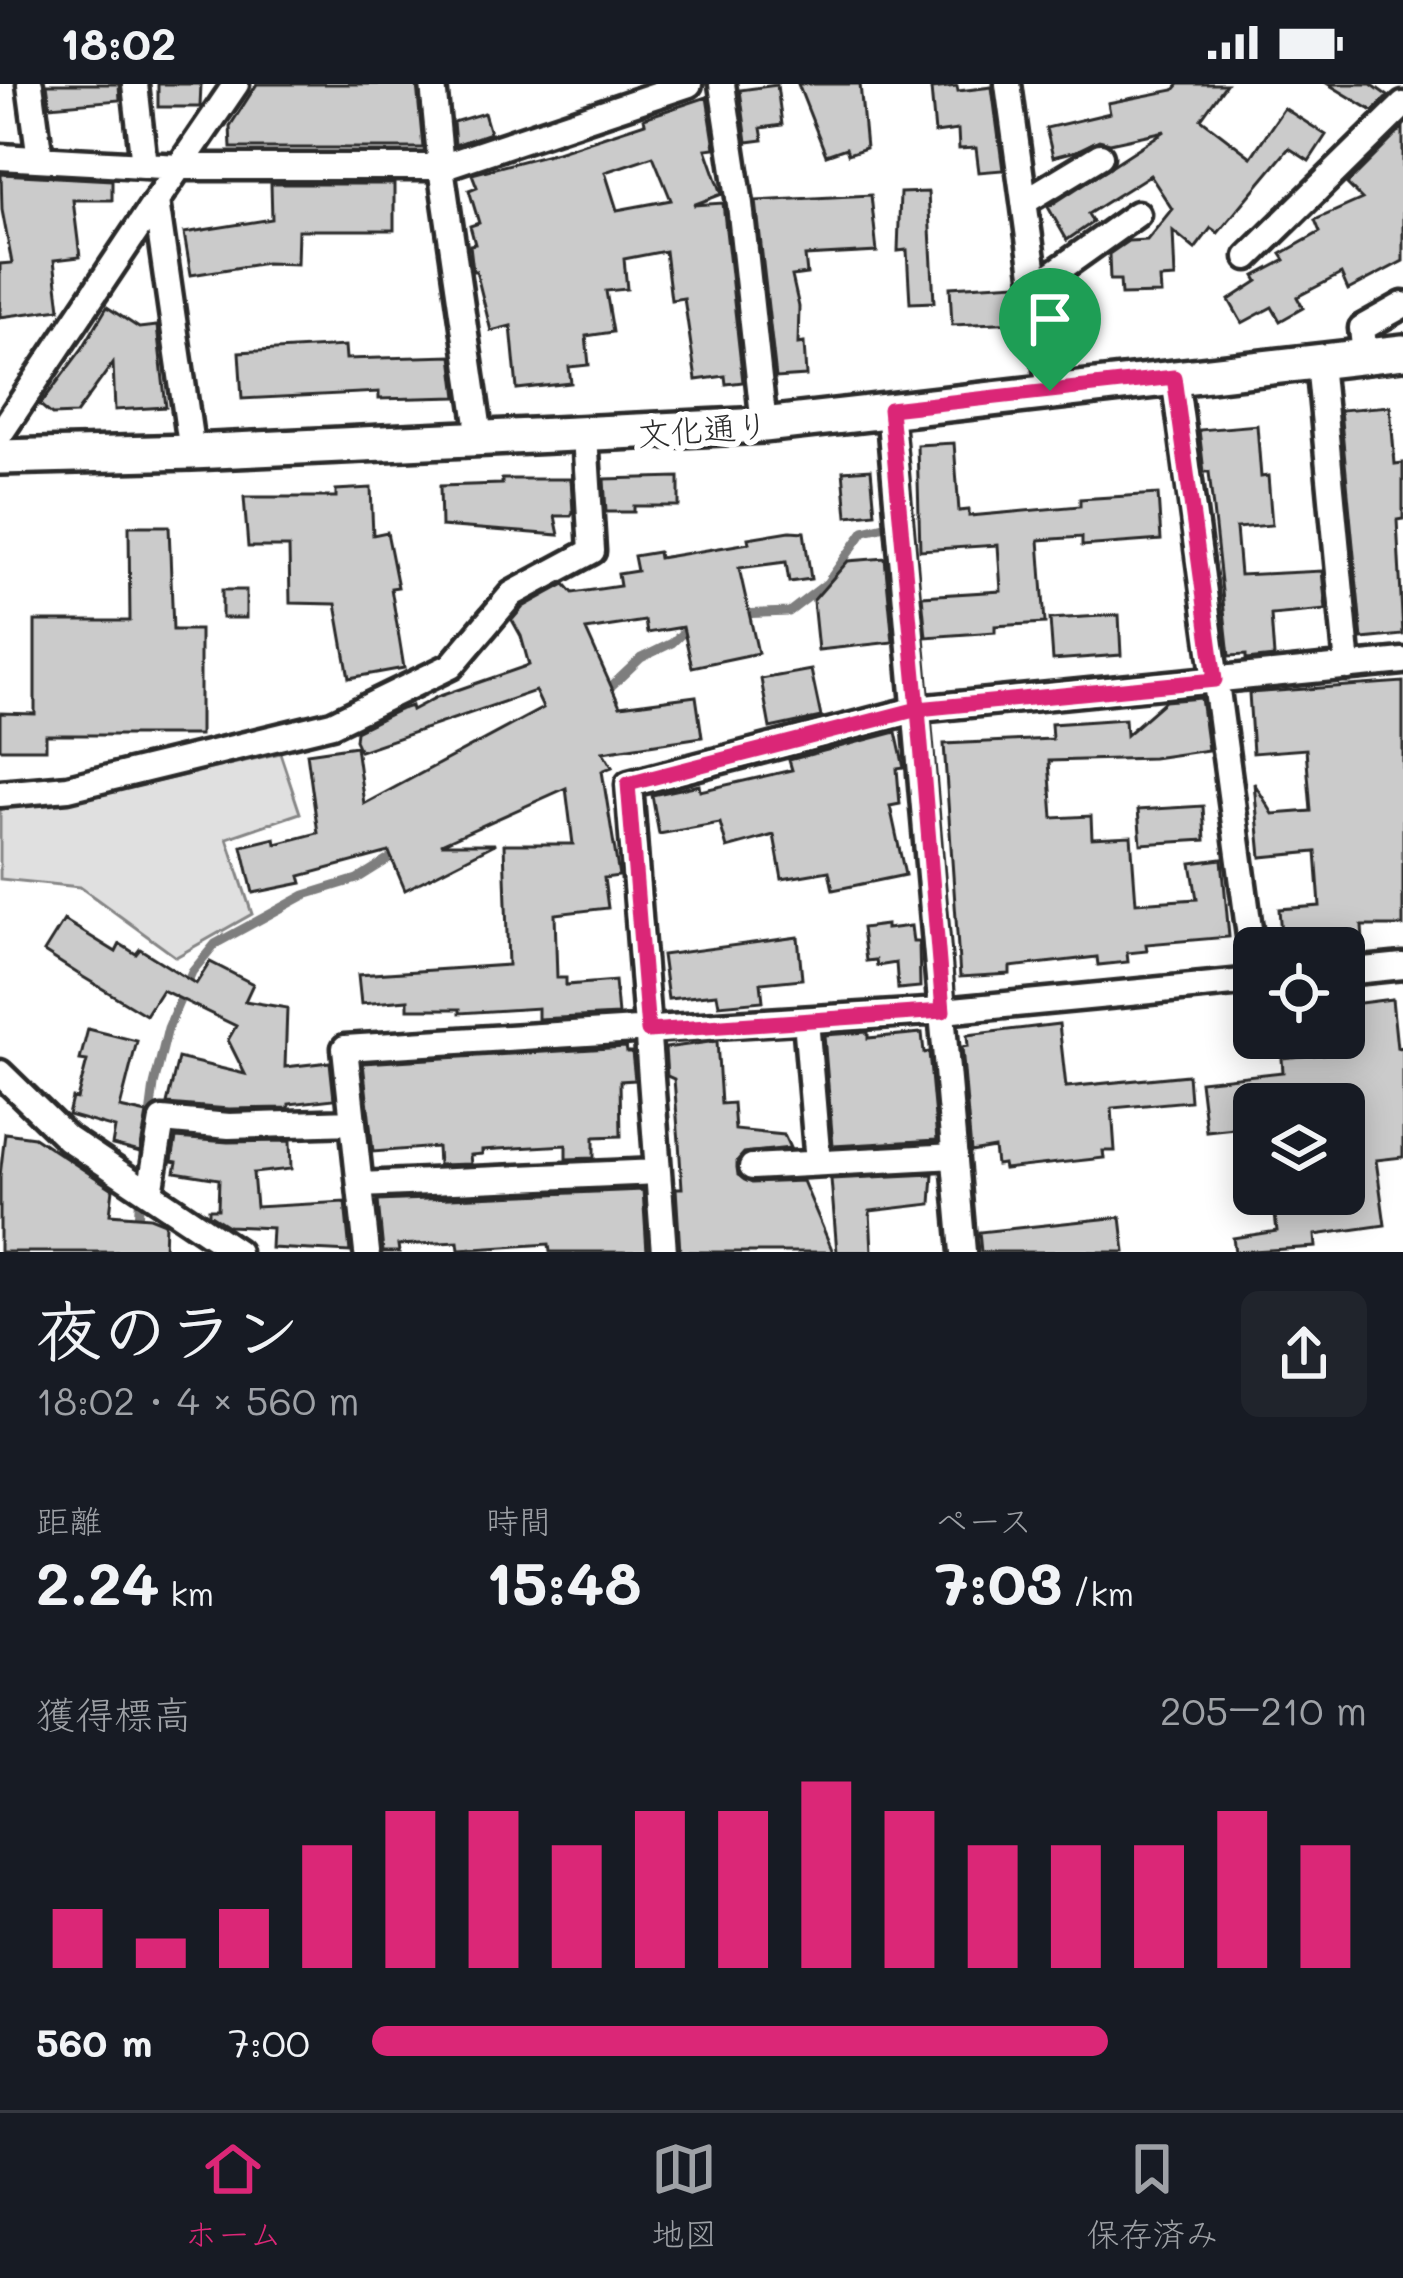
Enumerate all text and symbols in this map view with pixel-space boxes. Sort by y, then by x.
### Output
text: 18:02 [60,13,176,71]
pin [999,268,1101,391]
icon: arrive [1017,286,1083,352]
street label: 文化通り [636,402,770,454]
map controls [1233,927,1365,1215]
button: locate [1233,927,1365,1059]
button: layers [1233,1083,1365,1215]
text: 夜のラン [36,1286,300,1372]
button: share [1241,1291,1367,1417]
text: 18:02 · 4 × 560 m [36,1374,360,1425]
text: 距離 [36,1498,102,1541]
text: 時間 [486,1498,552,1541]
text: ペース [935,1498,1032,1541]
text: 2.24 [36,1543,160,1621]
text: 15:48 [486,1543,642,1621]
text: 7:03 [935,1543,1062,1621]
text: km [160,1571,214,1614]
text: /km [1062,1571,1134,1614]
text: 205–210 m [1160,1684,1367,1735]
text: 獲得標高 [36,1688,192,1739]
text: 560 m [36,2016,152,2067]
text: 7:00 [228,2016,310,2067]
tab: ホーム [185,2136,282,2256]
tab: 地図 [651,2136,717,2256]
tab: 保存済み [1086,2136,1218,2256]

